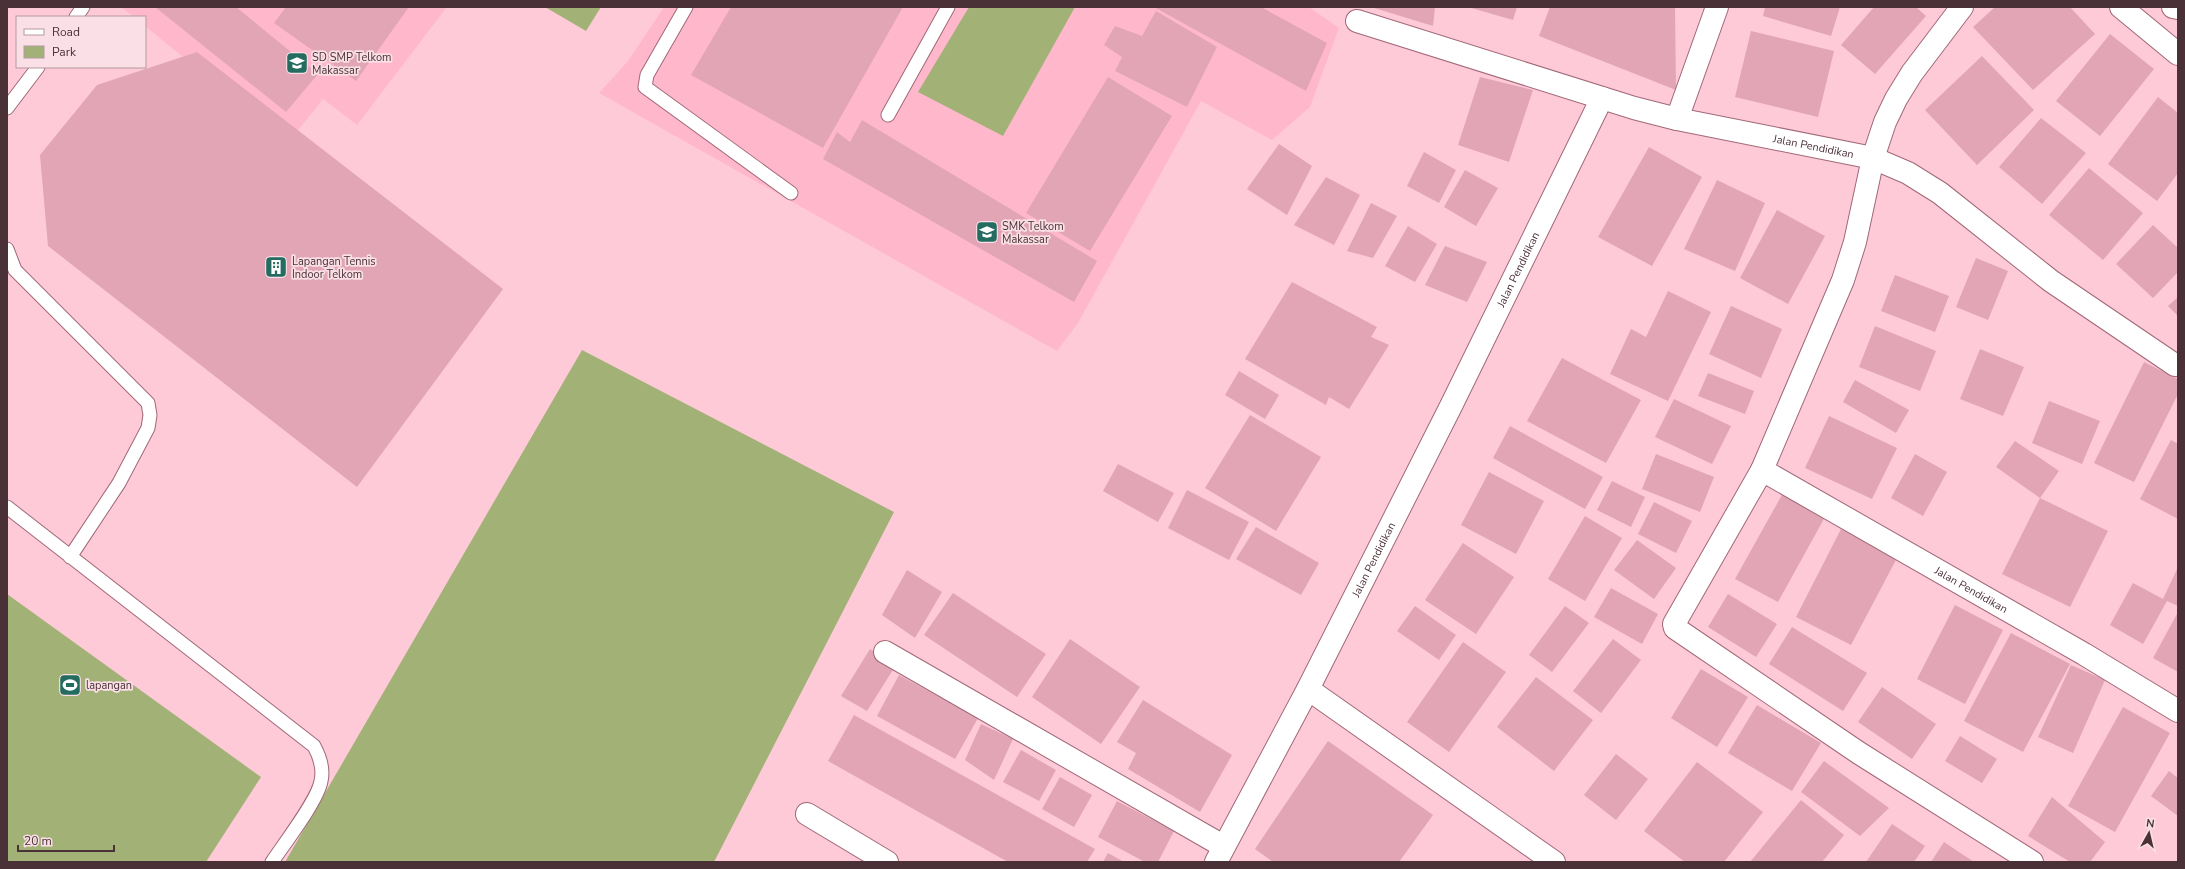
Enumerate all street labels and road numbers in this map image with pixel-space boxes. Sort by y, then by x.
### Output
street label: Jalan Pendidikan [1771,131,1855,162]
street label: Jalan Pendidikan [1493,230,1543,311]
street label: Jalan Pendidikan [1348,520,1399,601]
street label: Jalan Pendidikan [1931,563,2010,617]

